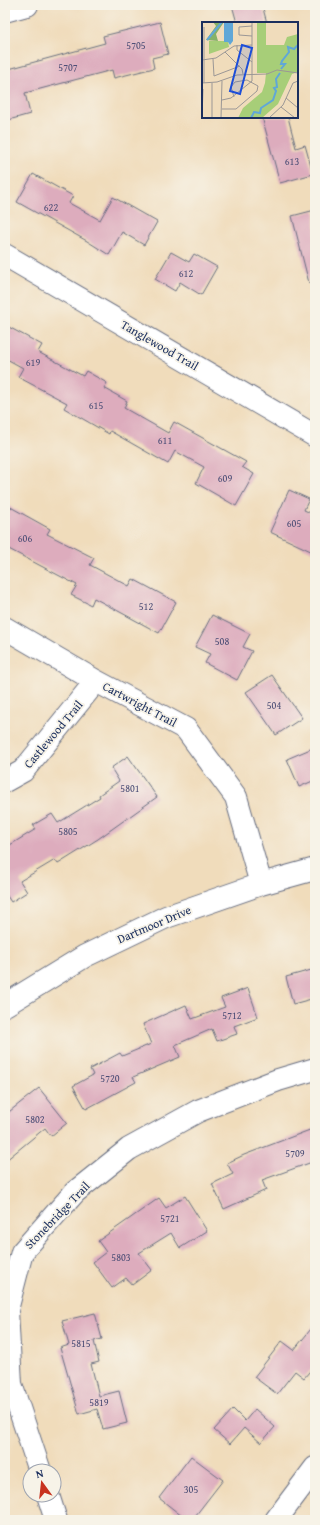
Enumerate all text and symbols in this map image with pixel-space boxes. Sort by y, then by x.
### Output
inset map [202,22,298,118]
house number: 5705 [126,38,146,53]
house number: 5707 [58,60,78,75]
house number: 613 [285,154,299,169]
house number: 622 [44,200,58,215]
house number: 612 [179,266,193,281]
street label: Tanglewood Trail [118,316,203,374]
house number: 619 [26,355,40,370]
house number: 615 [89,398,103,413]
house number: 611 [158,433,172,448]
house number: 609 [218,471,232,486]
house number: 605 [287,516,301,531]
house number: 606 [18,531,32,546]
house number: 512 [139,599,153,614]
house number: 508 [215,634,229,649]
street label: Cartwright Trail [100,677,181,731]
street label: Castlewood Trail [20,696,87,772]
house number: 504 [267,698,281,713]
house number: 5801 [120,781,140,796]
house number: 5805 [58,824,78,839]
street label: Dartmoor Drive [114,901,194,947]
house number: 5712 [222,1008,242,1023]
house number: 5720 [100,1071,120,1086]
house number: 5802 [25,1112,45,1127]
house number: 5709 [285,1146,305,1161]
street label: Stonebridge Trail [20,1177,94,1252]
house number: 5721 [160,1211,180,1226]
house number: 5803 [111,1250,131,1265]
house number: 5815 [71,1336,91,1351]
house number: 5819 [89,1395,109,1410]
north arrow [22,1463,62,1503]
text: N [34,1464,46,1482]
house number: 305 [184,1482,198,1497]

